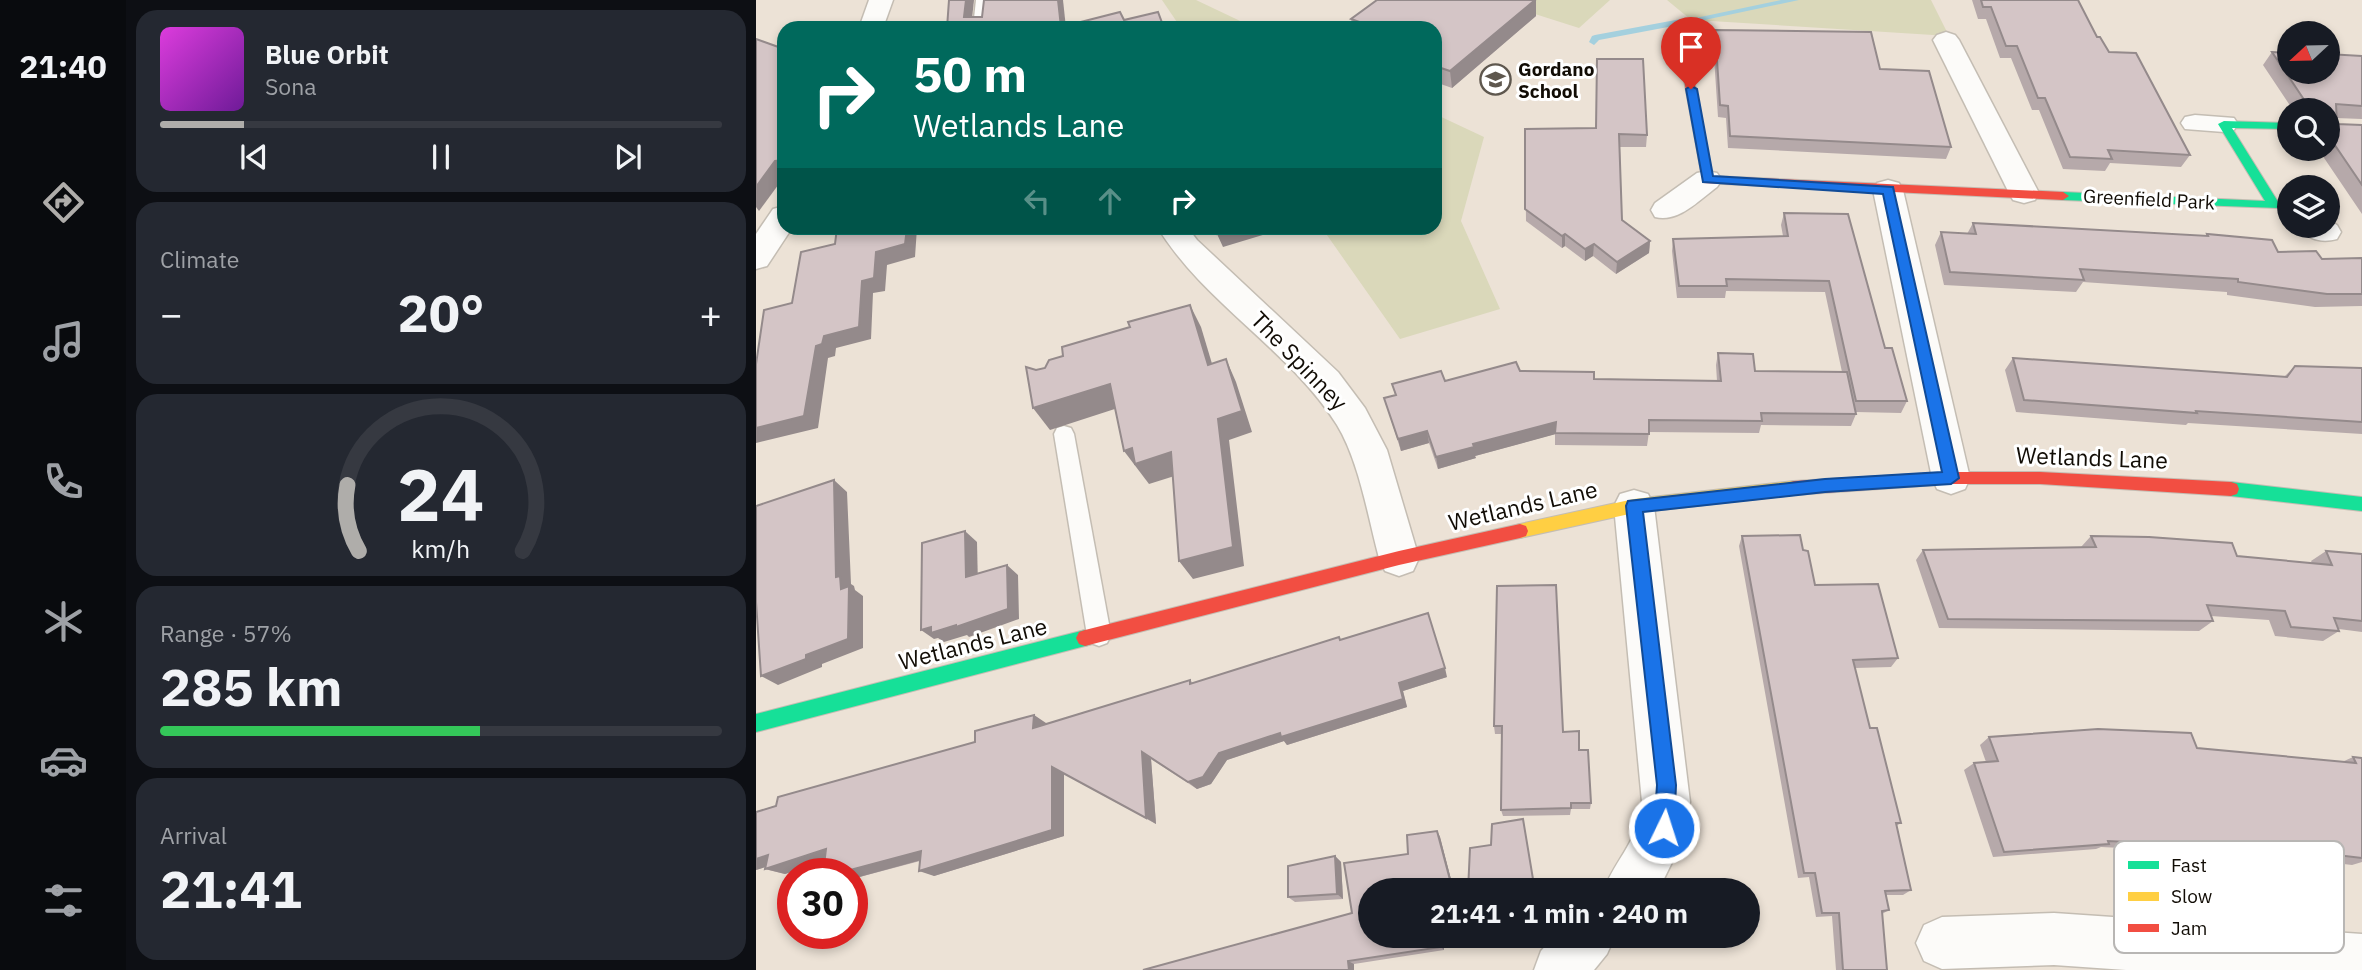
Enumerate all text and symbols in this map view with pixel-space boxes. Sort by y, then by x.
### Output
pin [1661,17,1721,89]
north arrow [2277,21,2340,84]
map controls [2277,21,2340,238]
icon: arrive [1672,28,1710,66]
text: Blue Orbit [265,37,389,71]
text: 50 m [913,42,1027,105]
text: 21:40 [19,45,107,87]
icon: right [798,49,889,140]
place label: Gordano School [1518,57,1595,103]
school or university icon: Gordano School [1478,63,1512,97]
text: Sona [265,71,317,101]
button: search [2277,98,2340,161]
text: Wetlands Lane [913,104,1124,146]
icon: previous [235,138,273,176]
icon: pause [422,138,460,176]
icon: next [609,138,647,176]
button: layers [2277,175,2340,238]
icon: directions [39,178,88,227]
icon: left [1018,182,1056,220]
icon: ahead [1091,182,1129,220]
icon: right [1164,182,1202,220]
street label: Greenfield Park [2082,184,2216,214]
text: Climate [160,244,239,274]
text: 20° [398,279,484,346]
text: − [160,289,183,338]
text: + [699,289,722,338]
street label: The Spinney [1245,304,1355,417]
icon: music [39,317,88,366]
street label: Wetlands Lane [2016,439,2168,475]
text: 24 [397,446,485,541]
icon: phone [39,457,88,506]
street label: Wetlands Lane [1445,473,1600,537]
text: km/h [412,532,470,565]
icon: climate [39,597,88,646]
street label: Wetlands Lane [895,610,1050,676]
text: Range · 57% [160,618,292,648]
text: 285 km [160,653,342,720]
icon: car [39,736,88,785]
position arrow [1627,791,1701,865]
text: Arrival [160,820,227,850]
legend [2114,841,2344,953]
text: Fast [2171,853,2207,877]
text: 21:41 [160,855,302,922]
speed limit sign: 30 [777,858,868,949]
icon: filters [39,876,88,925]
text: Slow [2171,884,2212,908]
text: 21:41 · 1 min · 240 m [1430,896,1688,930]
text: Jam [2171,916,2207,940]

